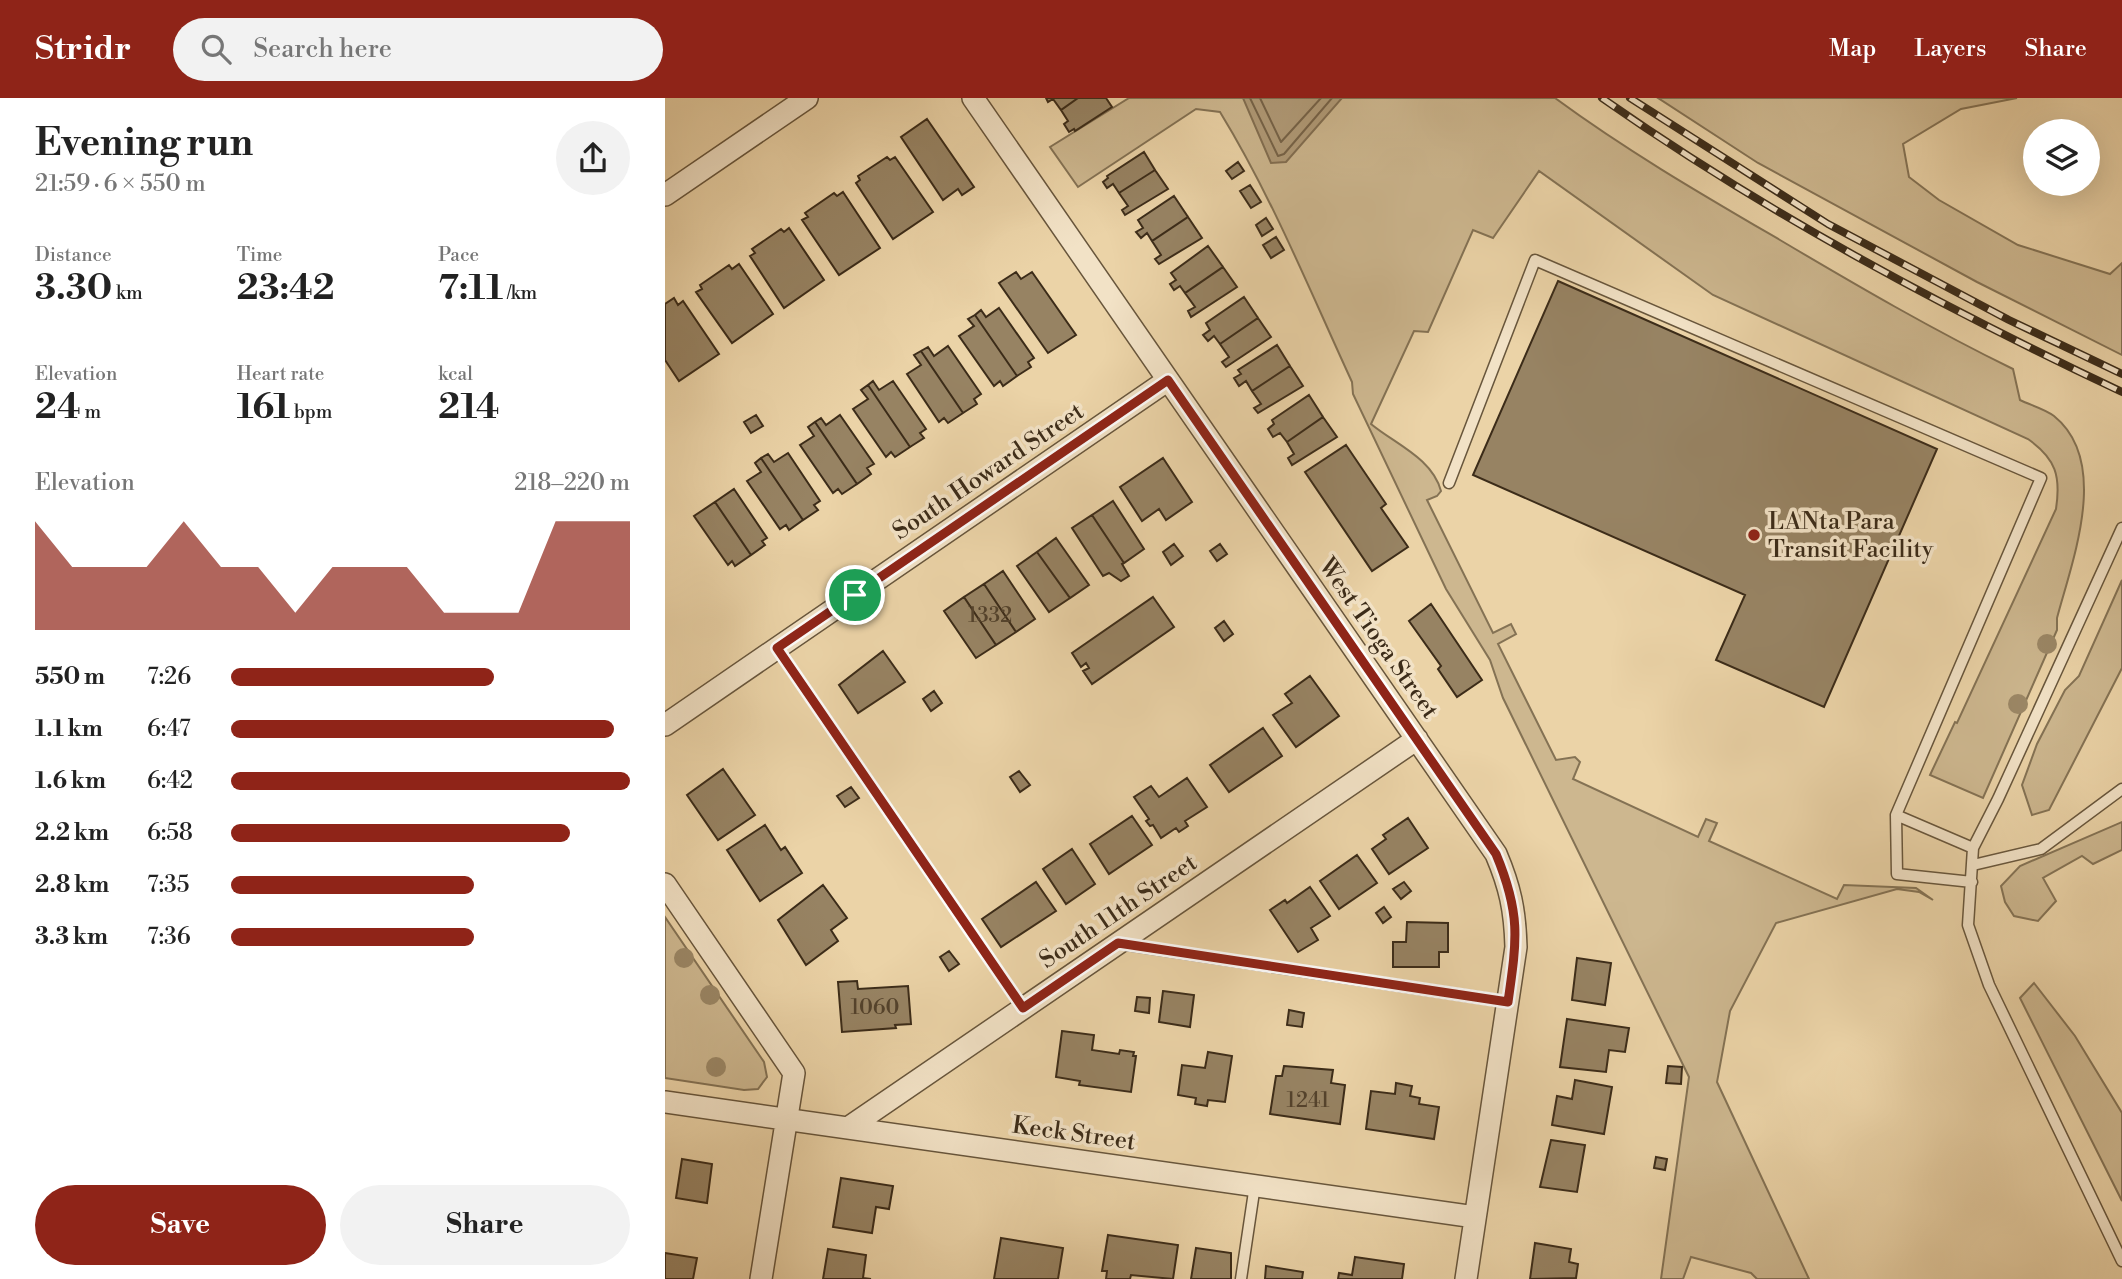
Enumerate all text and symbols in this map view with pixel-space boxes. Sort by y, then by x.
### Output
search box [173,18,663,81]
text: Stridr [35,29,131,70]
icon: search [197,30,235,68]
text: Search here [253,33,392,65]
text: Map [1829,34,1876,64]
text: Layers [1914,34,1986,64]
text: Share [2024,34,2087,64]
map controls [2023,119,2100,196]
button: layers [2023,119,2100,196]
text: Evening run [35,120,253,167]
button: share [556,121,630,195]
text: 21:59 · 6 × 550 m [35,170,206,198]
text: Distance [35,243,112,267]
text: Time [237,243,282,267]
text: Pace [438,243,479,267]
text: 3.30 [35,267,112,310]
text: 23:42 [237,267,335,310]
text: 7:11 [438,267,503,310]
text: km [112,281,143,305]
text: /km [503,281,537,305]
text: Elevation [35,362,117,386]
text: Heart rate [237,362,324,386]
text: kcal [438,362,473,386]
text: 24 [35,386,81,429]
text: 161 [237,386,290,429]
text: 214 [438,386,499,429]
street label: South Howard Street [887,396,1090,547]
text: m [81,400,101,424]
text: bpm [290,400,332,424]
text: Elevation [35,469,135,497]
text: 218–220 m [514,469,630,497]
place label: LANta Para Transit Facility [1768,507,1934,565]
marker: LANta Para Transit Facility [1746,527,1762,543]
street label: West Tioga Street [1311,552,1445,725]
pin [825,565,885,625]
icon: arrive [836,576,874,614]
house number: 1332 [968,603,1012,629]
text: 550 m [35,663,105,691]
text: 7:26 [147,663,191,691]
text: 1.1 km [35,715,103,743]
text: 6:47 [147,715,191,743]
text: 1.6 km [35,767,106,795]
text: 6:42 [147,767,193,795]
text: 2.2 km [35,819,109,847]
text: 6:58 [147,819,193,847]
street label: South 11th Street [1034,848,1203,976]
text: 2.8 km [35,871,109,899]
text: 7:35 [147,871,189,899]
text: 3.3 km [35,923,108,951]
text: 7:36 [147,923,191,951]
house number: 1060 [851,995,899,1021]
house number: 1241 [1286,1088,1330,1114]
street label: Keck Street [1010,1110,1138,1158]
button: Save [35,1185,326,1265]
button: Share [340,1185,630,1265]

